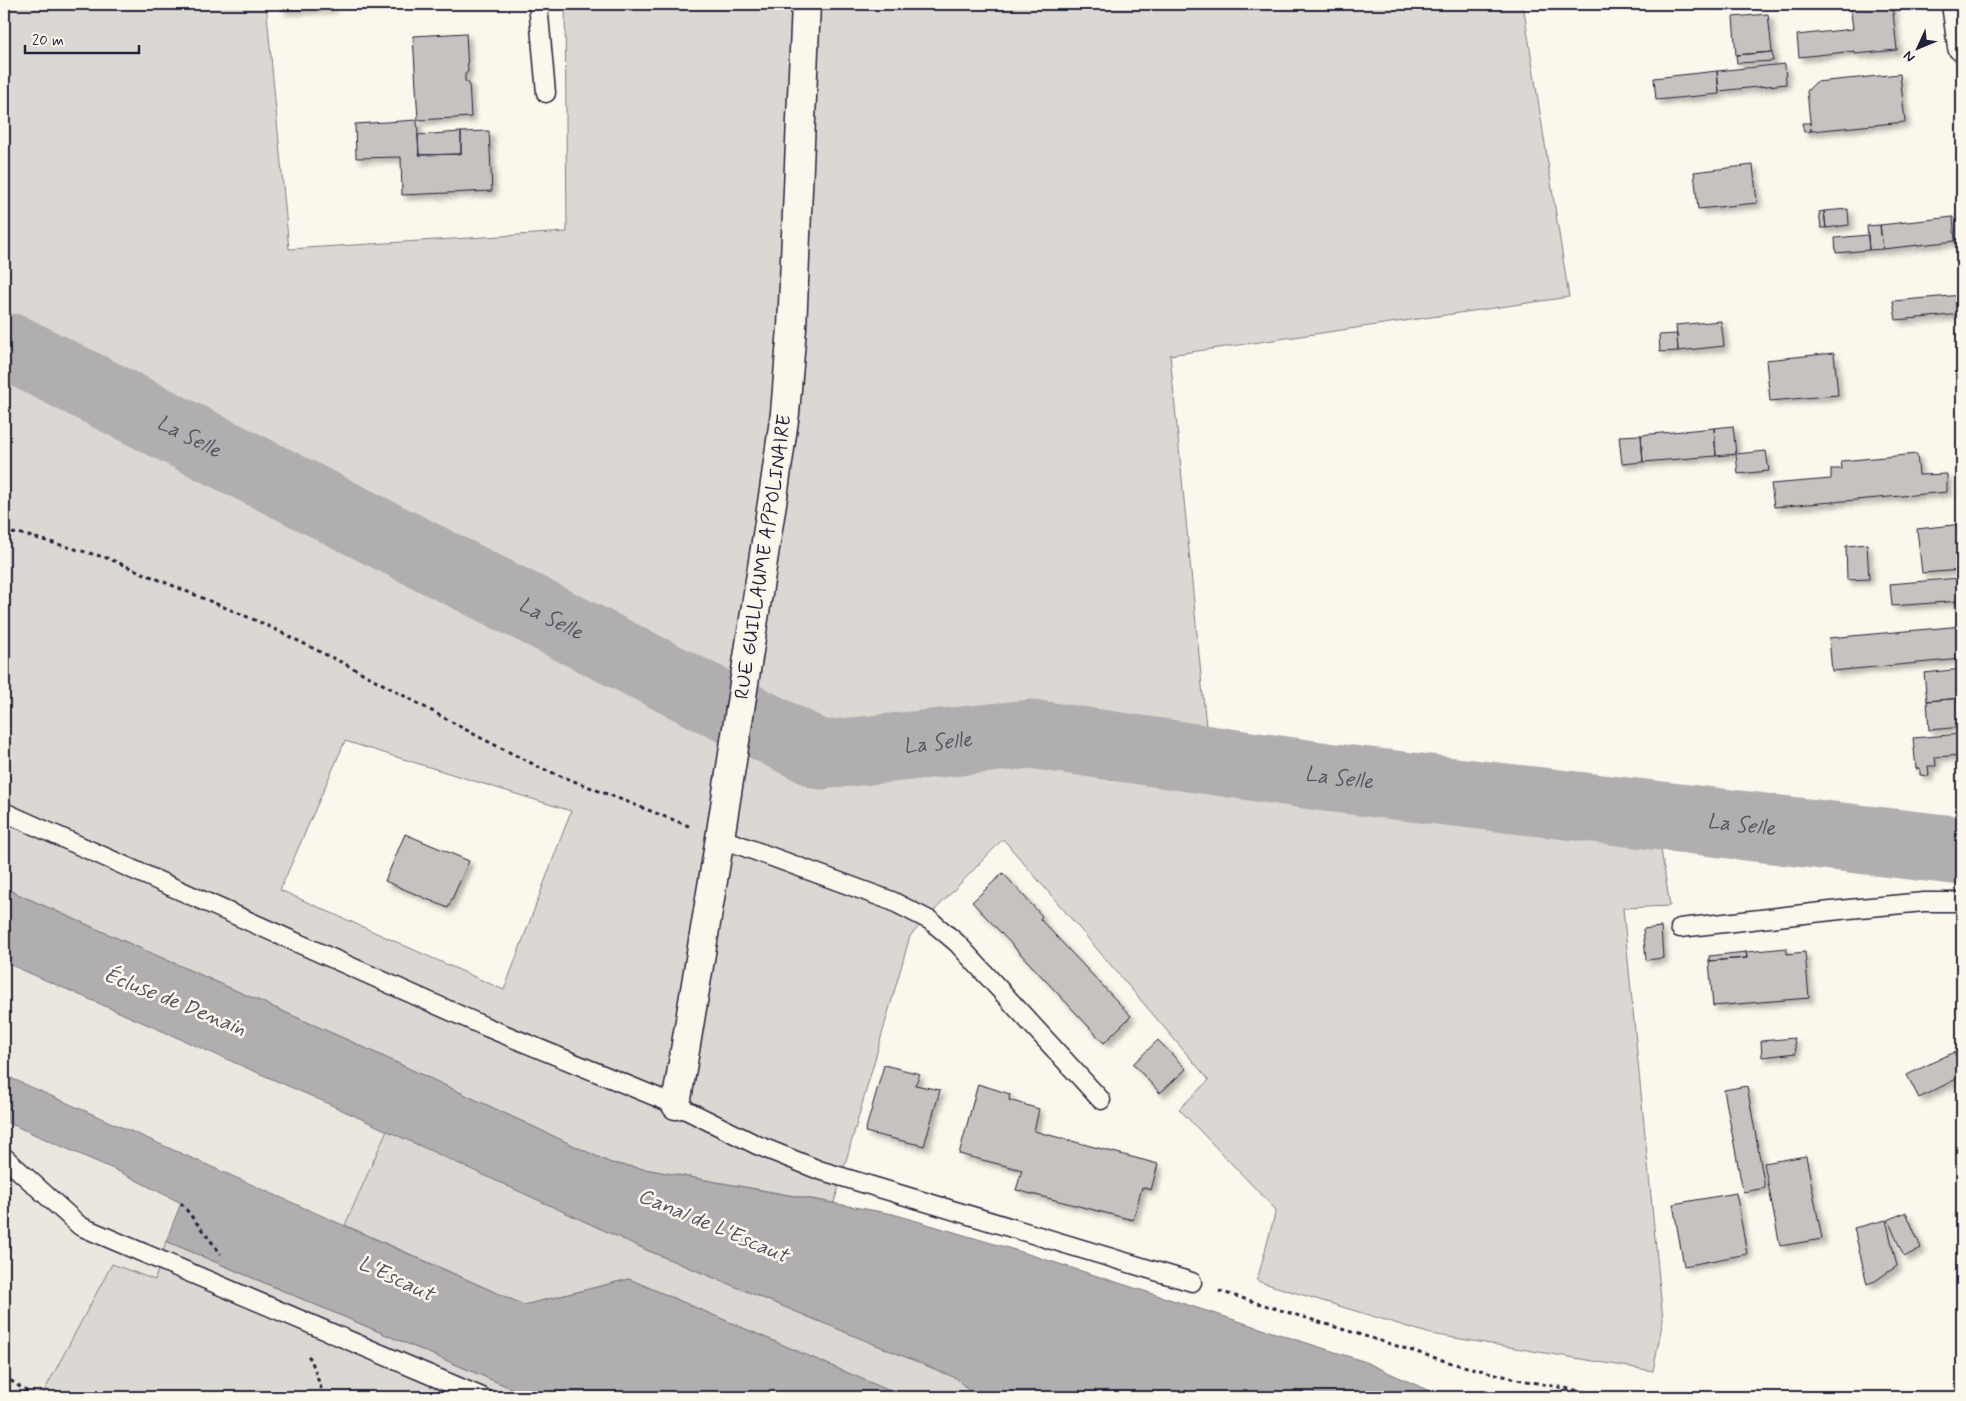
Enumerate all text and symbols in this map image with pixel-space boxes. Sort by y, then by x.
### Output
scale bar [25,22,139,54]
north arrow [1894,22,1944,72]
text: 20 m [32,31,64,51]
text: N [1900,47,1919,66]
water label: La Selle [152,409,227,465]
street label: RUE GUILLAUME APPOLINAIRE [728,413,798,701]
water label: La Selle [514,591,589,647]
water label: La Selle [902,726,975,761]
water label: La Selle [1303,760,1376,797]
water label: La Selle [1706,807,1778,843]
water label: Écluse de Denain [100,961,250,1043]
water label: Canal de L'Escaut [634,1182,794,1271]
water label: L'Escaut [354,1249,440,1310]

